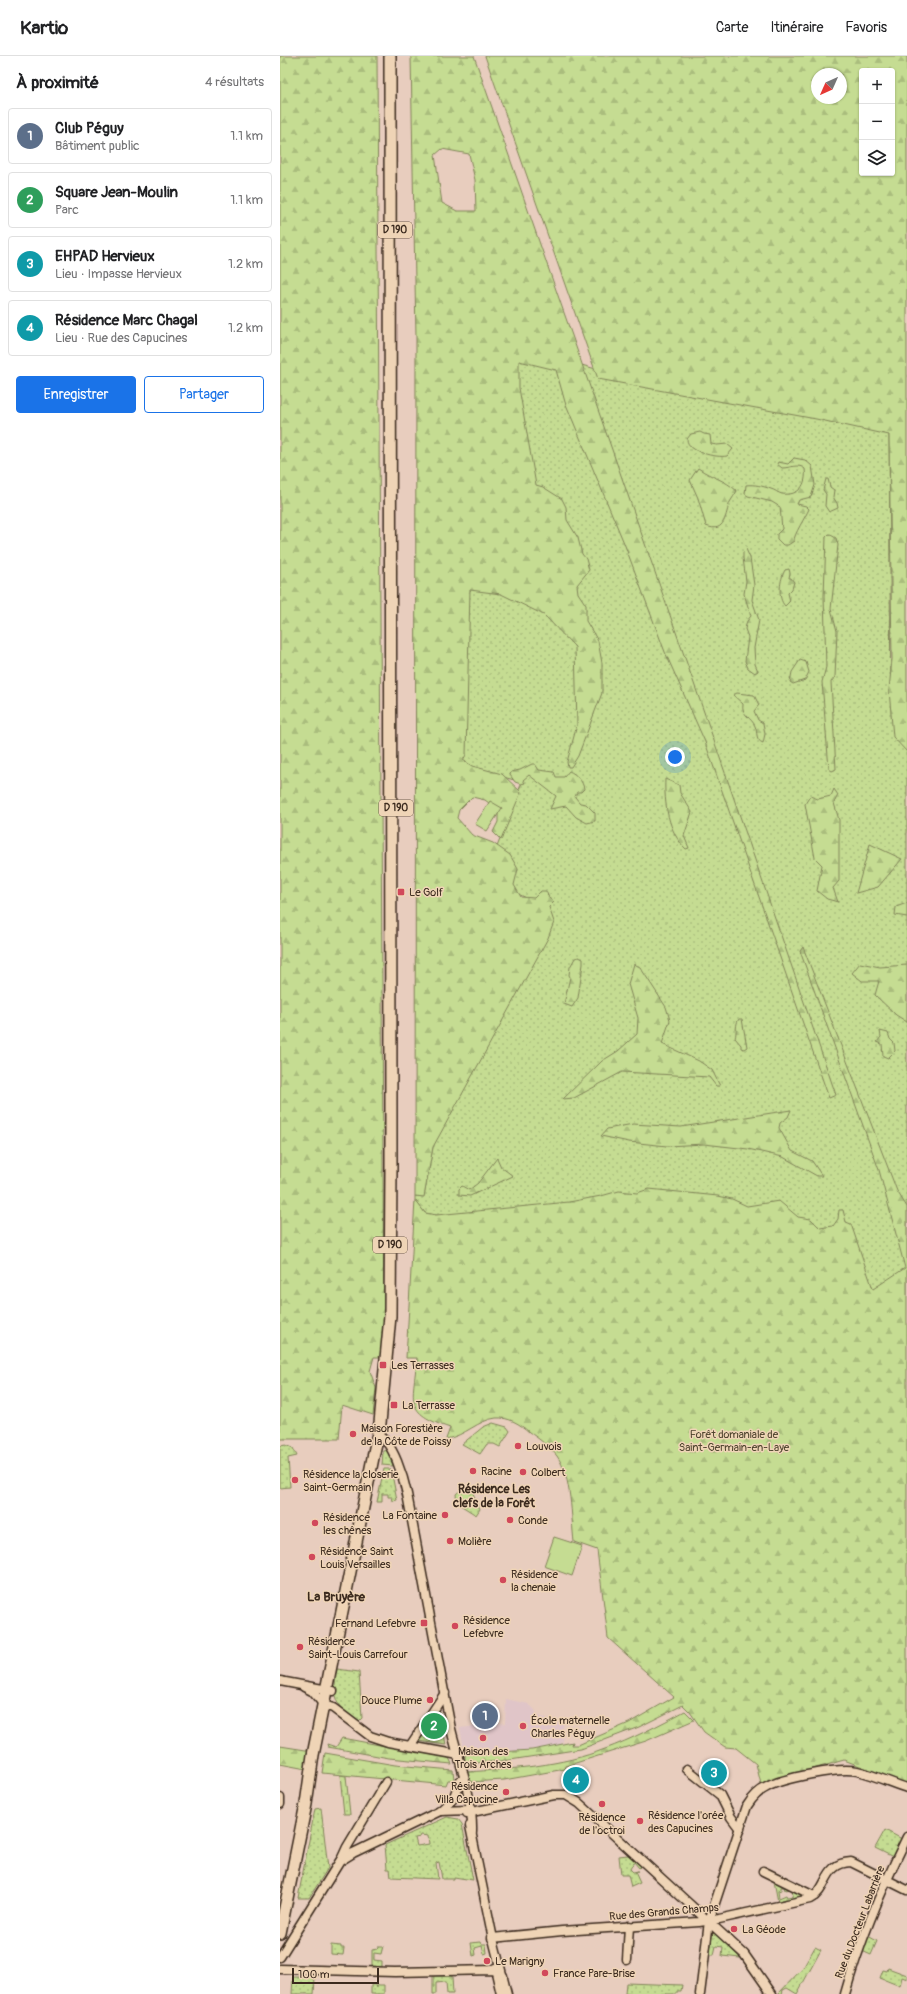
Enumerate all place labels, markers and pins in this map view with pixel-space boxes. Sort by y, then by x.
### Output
place label: Le Golf [409,886,444,899]
marker: Le Golf [396,887,406,897]
place label: Les Terrasses [391,1359,454,1372]
marker: Les Terrasses [378,1360,388,1370]
place label: La Terrasse [402,1399,455,1412]
marker: La Terrasse [389,1400,399,1410]
place label: Maison Forestière de la Côte de Poissy [361,1422,452,1448]
marker: Maison Forestière de la Côte de Poissy [348,1429,358,1439]
place label: Louvois [526,1440,561,1453]
marker: Louvois [513,1441,523,1451]
place label: Racine [481,1465,512,1478]
marker: Racine [468,1466,478,1476]
place label: Colbert [531,1466,566,1479]
marker: Colbert [518,1467,528,1477]
place label: Résidence la closerie Saint-Germain [303,1468,399,1494]
marker: Résidence la closerie Saint-Germain [290,1475,300,1485]
place label: La Fontaine [382,1509,438,1522]
marker: La Fontaine [440,1510,450,1520]
place label: Résidence les chênes [323,1511,372,1537]
place label: Conde [518,1514,548,1527]
marker: Conde [505,1515,515,1525]
marker: Résidence les chênes [310,1518,320,1528]
place label: Molière [458,1535,492,1548]
marker: Molière [445,1536,455,1546]
place label: Résidence Saint Louis Versailles [320,1545,394,1571]
marker: Résidence Saint Louis Versailles [307,1552,317,1562]
place label: Résidence la chenaie [511,1568,559,1594]
marker: Résidence la chenaie [498,1575,508,1585]
place label: Résidence Lefebvre [463,1614,511,1640]
place label: Fernand Lefebvre [335,1617,417,1630]
marker: Fernand Lefebvre [419,1618,429,1628]
marker: Résidence Lefebvre [450,1621,460,1631]
place label: Résidence Saint-Louis Carrefour [308,1635,408,1661]
marker: Résidence Saint-Louis Carrefour [295,1642,305,1652]
place label: Douce Plume [361,1694,423,1707]
marker: Douce Plume [425,1695,435,1705]
pin: 1 [472,1701,498,1731]
pin: 2 [421,1711,447,1741]
place label: École maternelle Charles Péguy [531,1714,610,1740]
marker: École maternelle Charles Péguy [518,1721,528,1731]
marker: Maison des Trois Arches [478,1733,488,1743]
place label: Maison des Trois Arches [455,1745,511,1771]
pin: 3 [701,1758,727,1788]
pin: 4 [563,1765,589,1795]
place label: Résidence Villa Capucine [435,1780,499,1806]
marker: Résidence Villa Capucine [501,1787,511,1797]
marker: Résidence de l'octroi [597,1799,607,1809]
place label: Résidence l'orée des Capucines [648,1809,724,1835]
place label: Résidence de l'octroi [578,1811,626,1837]
marker: Résidence l'orée des Capucines [635,1816,645,1826]
place label: La Géode [742,1923,786,1936]
marker: La Géode [729,1924,739,1934]
place label: Le Marigny [495,1955,544,1968]
marker: Le Marigny [482,1956,492,1966]
place label: France Pare-Brise [553,1967,636,1980]
marker: France Pare-Brise [540,1968,550,1978]

